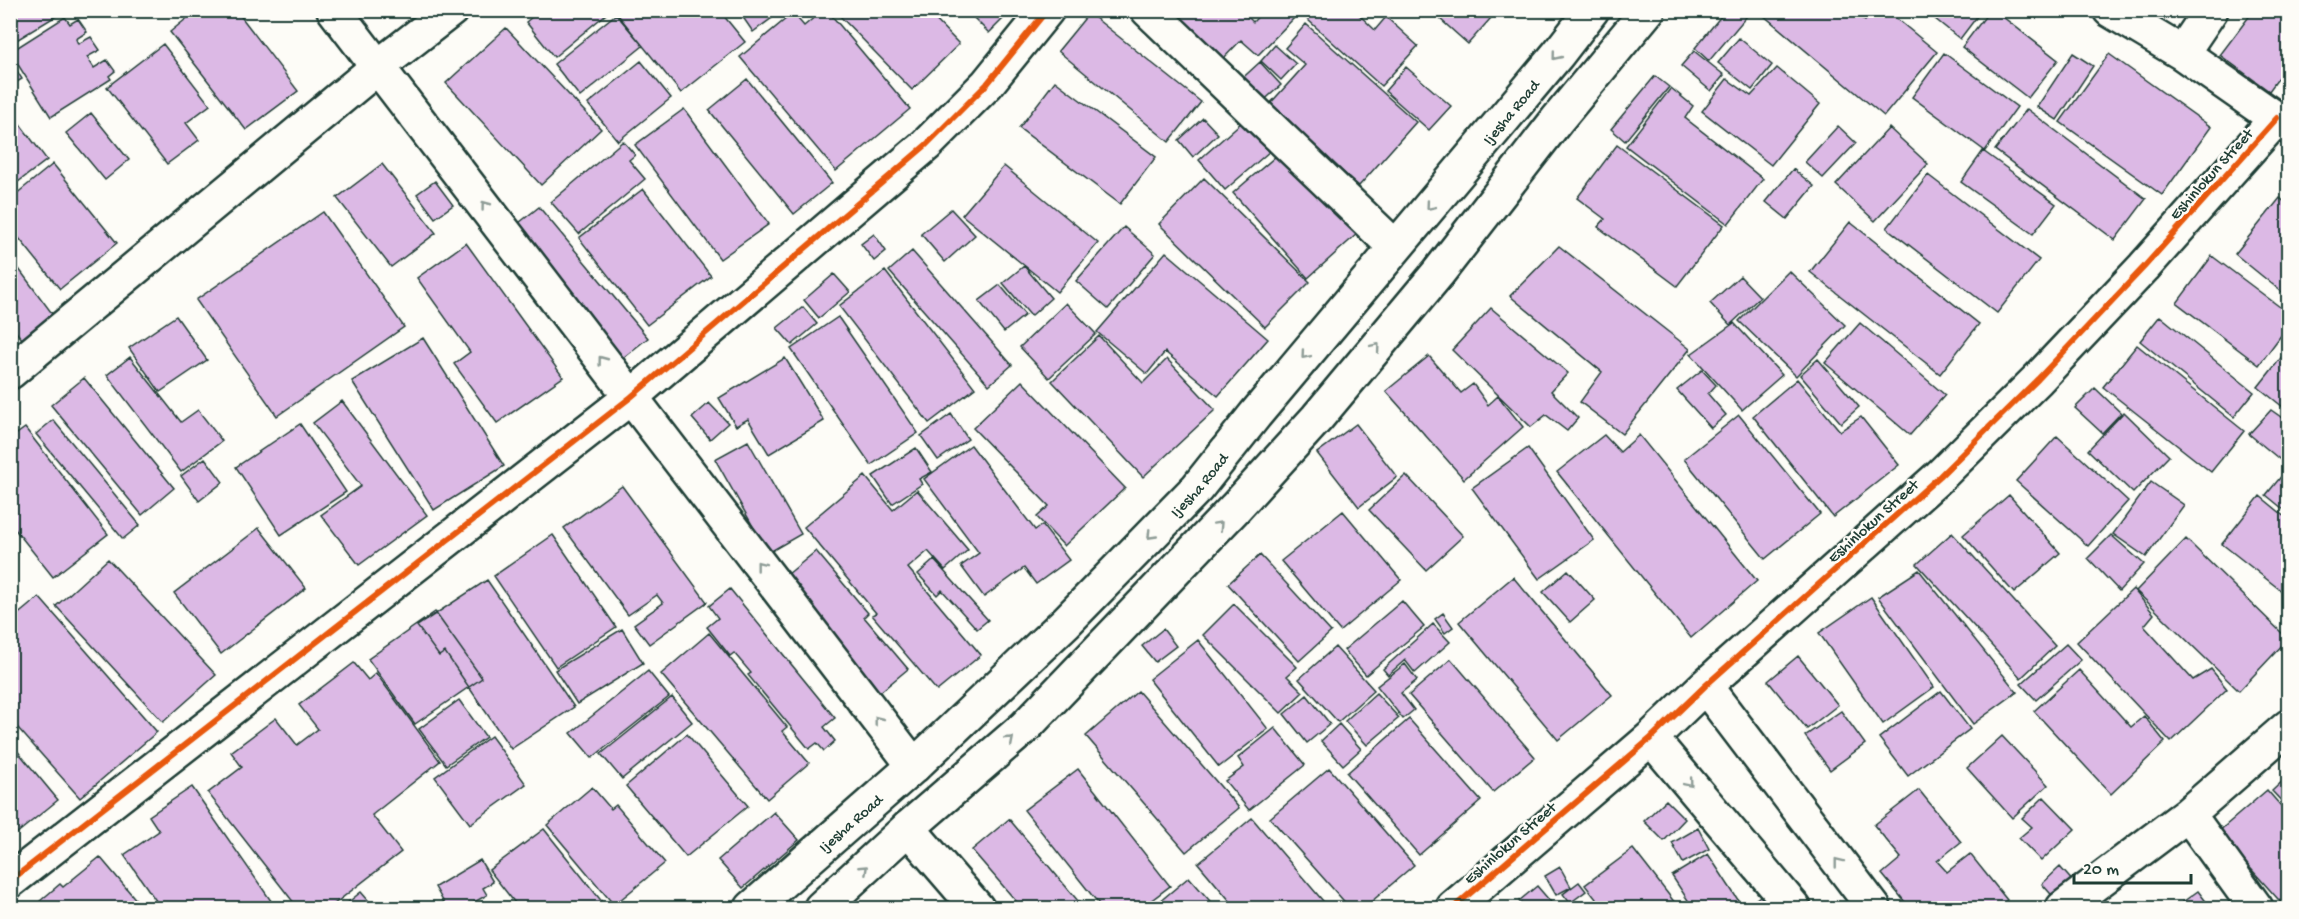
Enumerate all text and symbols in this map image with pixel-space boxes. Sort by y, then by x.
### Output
one-way arrow [1552,50,1563,61]
street label: Ijesha Road [1480,76,1546,150]
street label: Eshinlokun Street [2167,125,2259,225]
one-way arrow [1427,199,1438,210]
one-way arrow [481,201,492,212]
one-way arrow [1369,343,1380,354]
one-way arrow [1301,348,1312,359]
one-way arrow [599,356,610,367]
street label: Ijesha Road [1168,449,1235,523]
street label: Eshinlokun Street [1825,476,1925,568]
one-way arrow [1212,521,1223,532]
one-way arrow [1147,529,1158,539]
one-way arrow [756,561,767,572]
one-way arrow [875,715,886,726]
one-way arrow [1003,736,1014,747]
one-way arrow [1682,776,1693,787]
street label: Ijesha Road [816,791,889,858]
street label: Eshinlokun Street [1461,798,1562,890]
scale bar [2074,847,2191,885]
one-way arrow [1834,858,1845,869]
text: 20 m [2083,860,2119,881]
one-way arrow [857,865,867,876]

